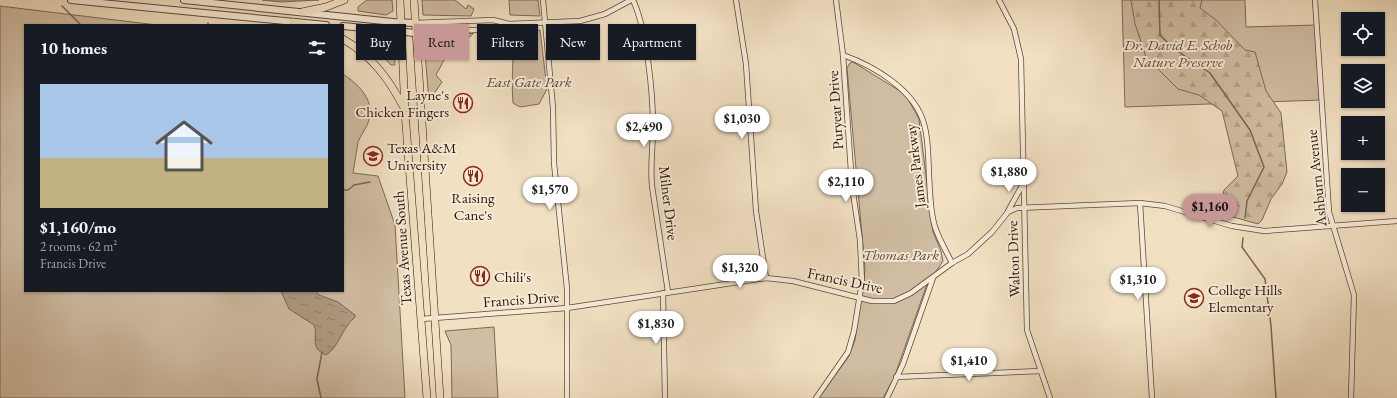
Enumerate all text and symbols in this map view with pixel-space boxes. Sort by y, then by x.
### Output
map controls [1341,12,1385,212]
button: locate [1341,12,1385,56]
chip: Buy [356,24,406,60]
chip: Rent [414,24,469,60]
chip: Filters [477,24,538,60]
chip: New [546,24,600,60]
chip: Apartment [608,24,696,60]
park label: Dr. David E. Schob Nature Preserve [1123,35,1233,71]
text: 10 homes [40,37,107,59]
icon: filters [306,37,328,59]
button: layers [1341,64,1385,108]
street label: Puryear Drive [823,70,847,150]
park label: East Gate Park [485,72,572,91]
place label: Layne's Chicken Fingers [356,85,449,121]
restaurant icon: Layne's Chicken Fingers [452,92,474,114]
pin: $1,030 [709,106,775,140]
icon: home [148,110,220,182]
text: $1,030 [724,110,760,127]
pin: $2,490 [611,114,677,148]
button: + [1341,116,1385,160]
text: $2,490 [626,118,662,135]
street label: James Parkway [900,122,930,211]
street label: Ashburn Avenue [1301,128,1331,229]
place label: Texas A&M University [387,138,456,174]
school or university icon: Texas A&M University [362,145,384,167]
pin: $1,880 [976,159,1042,193]
text: $1,880 [991,163,1027,180]
restaurant icon: Raising Cane's [462,165,484,187]
street label: Milner Drive [655,165,683,241]
button: − [1341,168,1385,212]
pin: $2,110 [813,169,879,203]
text: $2,110 [828,173,864,190]
pin: $1,570 [517,177,583,211]
text: $1,570 [532,181,568,198]
place label: Raising Cane's [451,188,495,224]
street label: Texas Avenue South [388,190,415,306]
pin: $1,160 [1177,194,1243,228]
text: $1,160 [1192,198,1228,215]
text: $1,160/mo [40,216,116,238]
street label: Walton Drive [1002,220,1024,298]
text: 2 rooms · 62 m² [40,238,117,255]
park label: Thomas Park [863,245,939,264]
text: Francis Drive [40,255,106,272]
pin: $1,320 [707,255,773,289]
text: $1,320 [722,259,758,276]
street label: Francis Drive [806,263,884,297]
restaurant icon: Chili's [469,265,491,287]
place label: Chili's [494,267,531,286]
pin: $1,310 [1105,267,1171,301]
text: $1,310 [1120,271,1156,288]
place label: College Hills Elementary [1208,280,1282,316]
street label: Francis Drive [482,287,560,311]
school or university icon: College Hills Elementary [1183,287,1205,309]
pin: $1,830 [623,311,689,345]
text: $1,830 [638,315,674,332]
pin: $1,410 [936,348,1002,382]
text: $1,410 [951,352,987,369]

